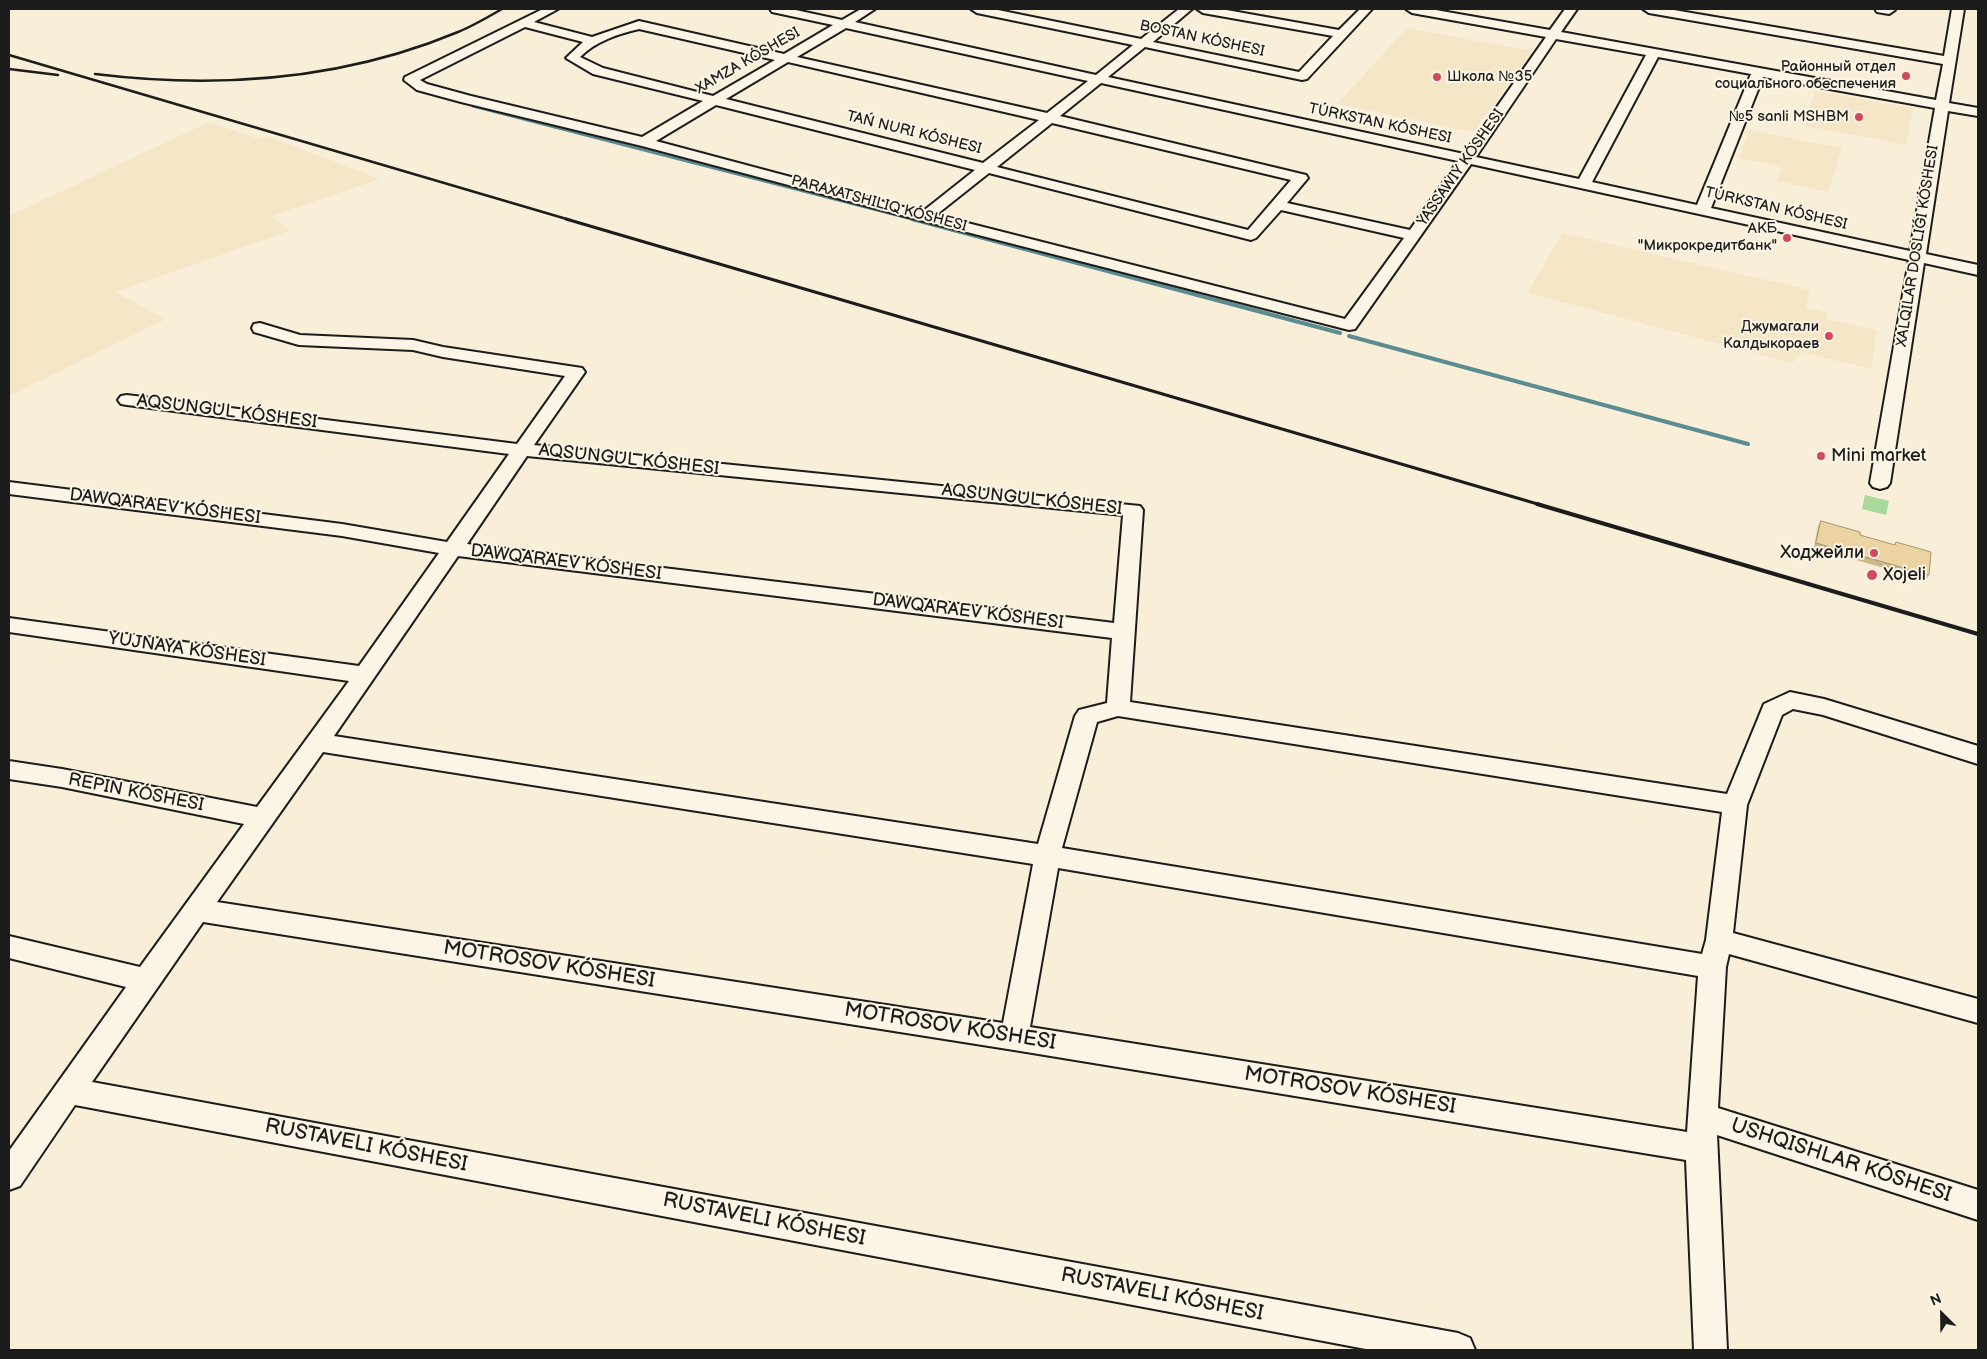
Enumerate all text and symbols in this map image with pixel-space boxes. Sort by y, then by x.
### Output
street label: BOSTAN KÓSHESI [1138,17,1266,61]
street label: XAMZA KÓSHESI [693,24,803,98]
place label: Районный отдел социального обеспечения [1715,58,1896,93]
place label: Школа №35 [1447,68,1532,86]
marker: Районный отдел социального обеспечения [1900,70,1912,82]
marker: Школа №35 [1431,71,1443,83]
street label: TÚRKSTAN KÓSHESI [1307,100,1453,148]
street label: YASSAWIY KÓSHESI [1414,106,1508,230]
street label: TAŃ NURI KÓSHESI [845,108,983,158]
place label: №5 sanli MSHBM [1729,108,1849,126]
marker: №5 sanli MSHBM [1853,111,1865,123]
street label: XALQILAR DOSLIǴI KÓSHESI [1893,144,1943,348]
street label: PARAXATSHILIQ KÓSHESI [789,172,969,236]
street label: TÚRKSTAN KÓSHESI [1703,184,1849,234]
place label: АКБ "Микрокредитбанк" [1638,220,1777,255]
marker: АКБ "Микрокредитбанк" [1781,232,1793,244]
place label: Джумагали Калдыкораев [1723,318,1819,353]
marker: Джумагали Калдыкораев [1823,330,1835,342]
street label: AQSUNGUL KÓSHESI [136,390,318,434]
street label: AQSUNGUL KÓSHESI [538,440,720,480]
place label: Mini market [1831,445,1926,467]
marker: Mini market [1815,450,1827,462]
street label: AQSUNGUL KÓSHESI [941,480,1123,520]
street label: DAWQARAEV KÓSHESI [68,485,262,529]
street label: DAWQARAEV KÓSHESI [469,541,663,585]
place label: Ходжейли [1780,542,1864,564]
marker: Ходжейли [1868,547,1880,559]
place label: Xojeli [1883,564,1926,586]
marker: Xojeli [1865,568,1879,582]
street label: DAWQARAEV KÓSHESI [871,590,1065,634]
street label: YUJNAYA KÓSHESI [107,628,267,672]
street label: REPIN KÓSHESI [66,769,206,817]
street label: MOTROSOV KÓSHESI [441,936,657,994]
street label: MOTROSOV KÓSHESI [842,998,1058,1056]
street label: MOTROSOV KÓSHESI [1242,1062,1458,1120]
street label: USHQISHLAR KÓSHESI [1727,1113,1955,1209]
street label: RUSTAVELI KÓSHESI [263,1114,469,1178]
street label: RUSTAVELI KÓSHESI [661,1188,867,1252]
street label: RUSTAVELI KÓSHESI [1059,1263,1265,1327]
north arrow [1917,1289,1967,1339]
text: N [1928,1290,1944,1310]

